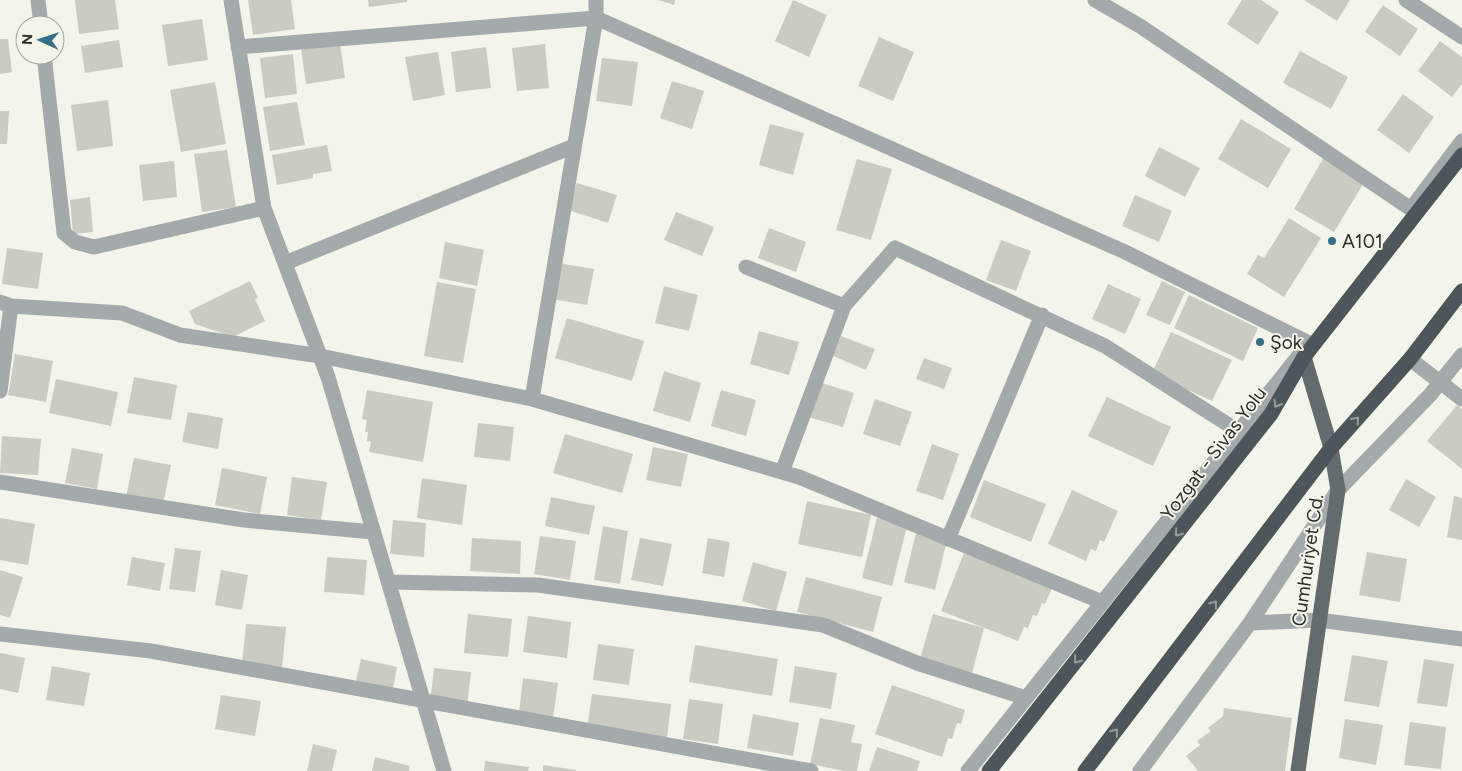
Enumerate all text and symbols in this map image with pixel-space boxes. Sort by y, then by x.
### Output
north arrow [15,15,65,65]
text: N [19,33,36,45]
place label: A101 [1342,230,1383,253]
marker: A101 [1326,235,1338,247]
place label: Şok [1270,331,1303,354]
marker: Şok [1254,336,1266,348]
street label: Yozgat - Sivas Yolu [1156,382,1271,525]
one-way arrow [1273,399,1283,408]
one-way arrow [1350,416,1359,425]
street label: Cumhuriyet Cd. [1287,492,1328,628]
one-way arrow [1175,527,1183,536]
one-way arrow [1208,600,1217,610]
one-way arrow [1074,654,1082,663]
one-way arrow [1109,729,1118,738]

